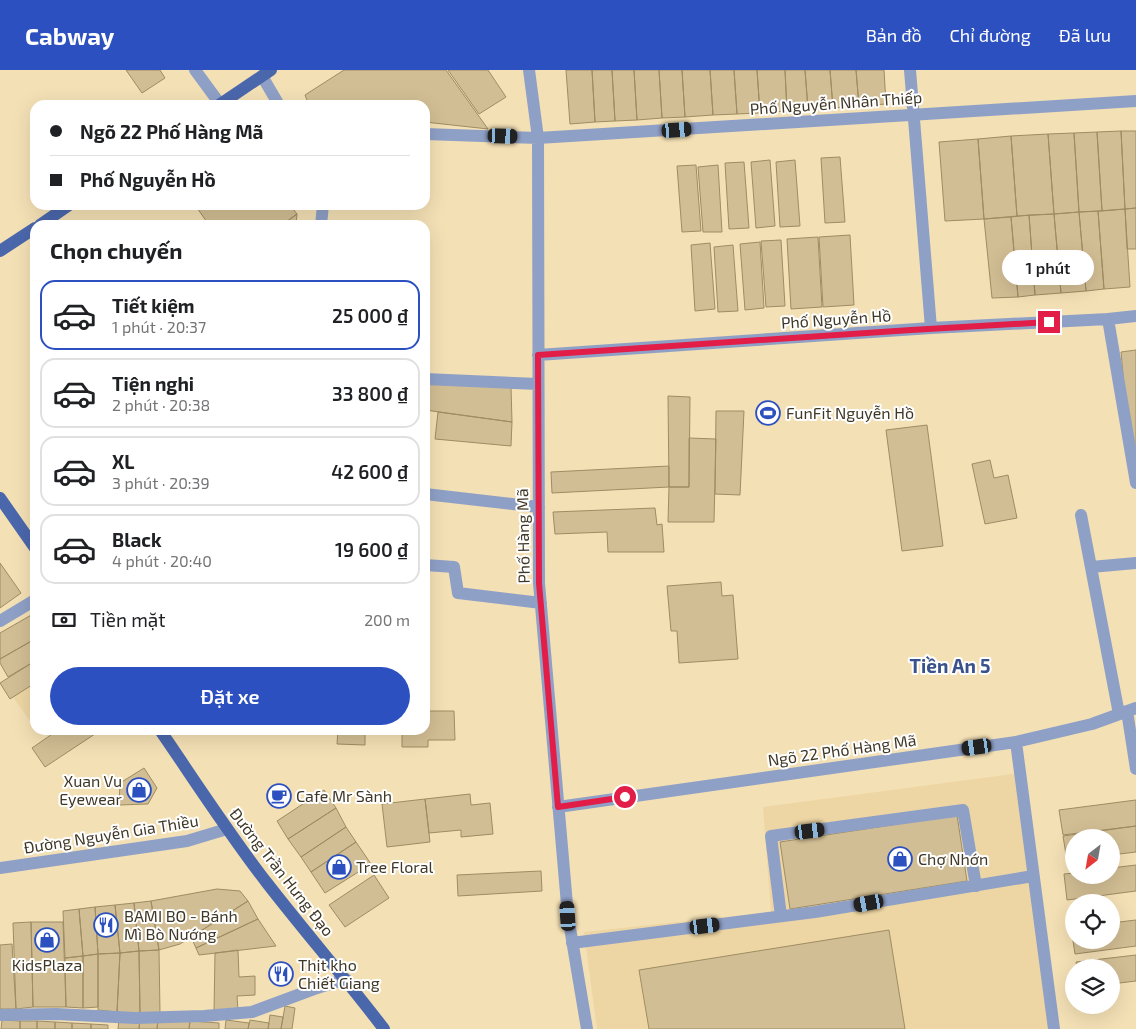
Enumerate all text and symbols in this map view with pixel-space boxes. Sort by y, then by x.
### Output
text: Cabway [25,21,114,50]
text: Bản đồ [866,24,922,46]
text: Chỉ đường [950,24,1031,46]
text: Đã lưu [1059,24,1111,46]
street label: Phố Nguyễn Nhân Thiếp [749,87,923,118]
text: Ngõ 22 Phố Hàng Mã [80,120,263,143]
car [661,121,692,139]
car [487,128,518,144]
text: Phố Nguyễn Hồ [80,168,216,191]
text: Chọn chuyến [50,237,182,263]
callout: 1 phút [1003,250,1095,284]
text: 1 phút [1026,258,1070,277]
icon: car [52,293,97,338]
text: Tiết kiệm [112,294,195,317]
text: 25 000 ₫ [332,304,408,327]
street label: Phố Nguyễn Hồ [780,305,892,332]
route end [1038,311,1060,333]
text: 1 phút · 20:37 [112,317,206,336]
icon: car [52,371,97,416]
text: Tiện nghi [112,372,194,395]
text: 33 800 ₫ [332,382,408,405]
text: 2 phút · 20:38 [112,395,210,414]
sports icon: FunFit Nguyễn Hồ [755,400,781,426]
place label: FunFit Nguyễn Hồ [786,403,914,422]
icon: car [52,449,97,494]
text: XL [112,450,134,473]
text: 42 600 ₫ [331,460,408,483]
text: 3 phút · 20:39 [112,473,210,492]
street label: Phố Hàng Mã [512,488,533,584]
icon: car [52,527,97,572]
text: Black [112,528,162,551]
text: 19 600 ₫ [335,538,408,561]
text: 4 phút · 20:40 [112,551,212,570]
icon: cash [50,606,78,634]
text: Tiền mặt [90,608,166,631]
text: 200 m [364,610,410,629]
district label: Tiền An 5 [910,654,990,677]
button: Đặt xe [50,667,410,725]
street label: Ngõ 22 Phố Hàng Mã [766,730,917,769]
car [961,737,992,757]
place label: Xuan Vu Eyewear [59,771,123,808]
shop icon: Xuan Vu Eyewear [126,777,152,803]
cafe icon: Cafe Mr Sành [266,783,292,809]
place label: Cafe Mr Sành [296,786,392,805]
route start [614,786,636,808]
street label: Đường Trần Hưng Đạo [226,804,338,940]
street label: Đường Nguyễn Gia Thiều [22,810,200,857]
car [794,822,825,840]
north arrow [1065,829,1120,884]
map controls [1065,829,1120,1014]
shop icon: Chợ Nhớn [887,846,913,872]
place label: Chợ Nhớn [918,849,988,868]
shop icon: Tree Floral [326,854,352,880]
place label: Tree Floral [356,857,433,876]
car [852,893,885,913]
button: locate [1065,894,1120,949]
car [559,901,576,931]
place label: BAMI BO - Bánh Mì Bò Nướng [124,906,238,943]
restaurant icon: BAMI BO - Bánh Mì Bò Nướng [93,912,119,938]
car [689,917,720,935]
shop icon: KidsPlaza [34,927,60,953]
place label: KidsPlaza [12,955,82,974]
place label: Thịt kho Chiết Giang [298,955,380,992]
button: layers [1065,959,1120,1014]
restaurant icon: Thịt kho Chiết Giang [268,961,294,987]

